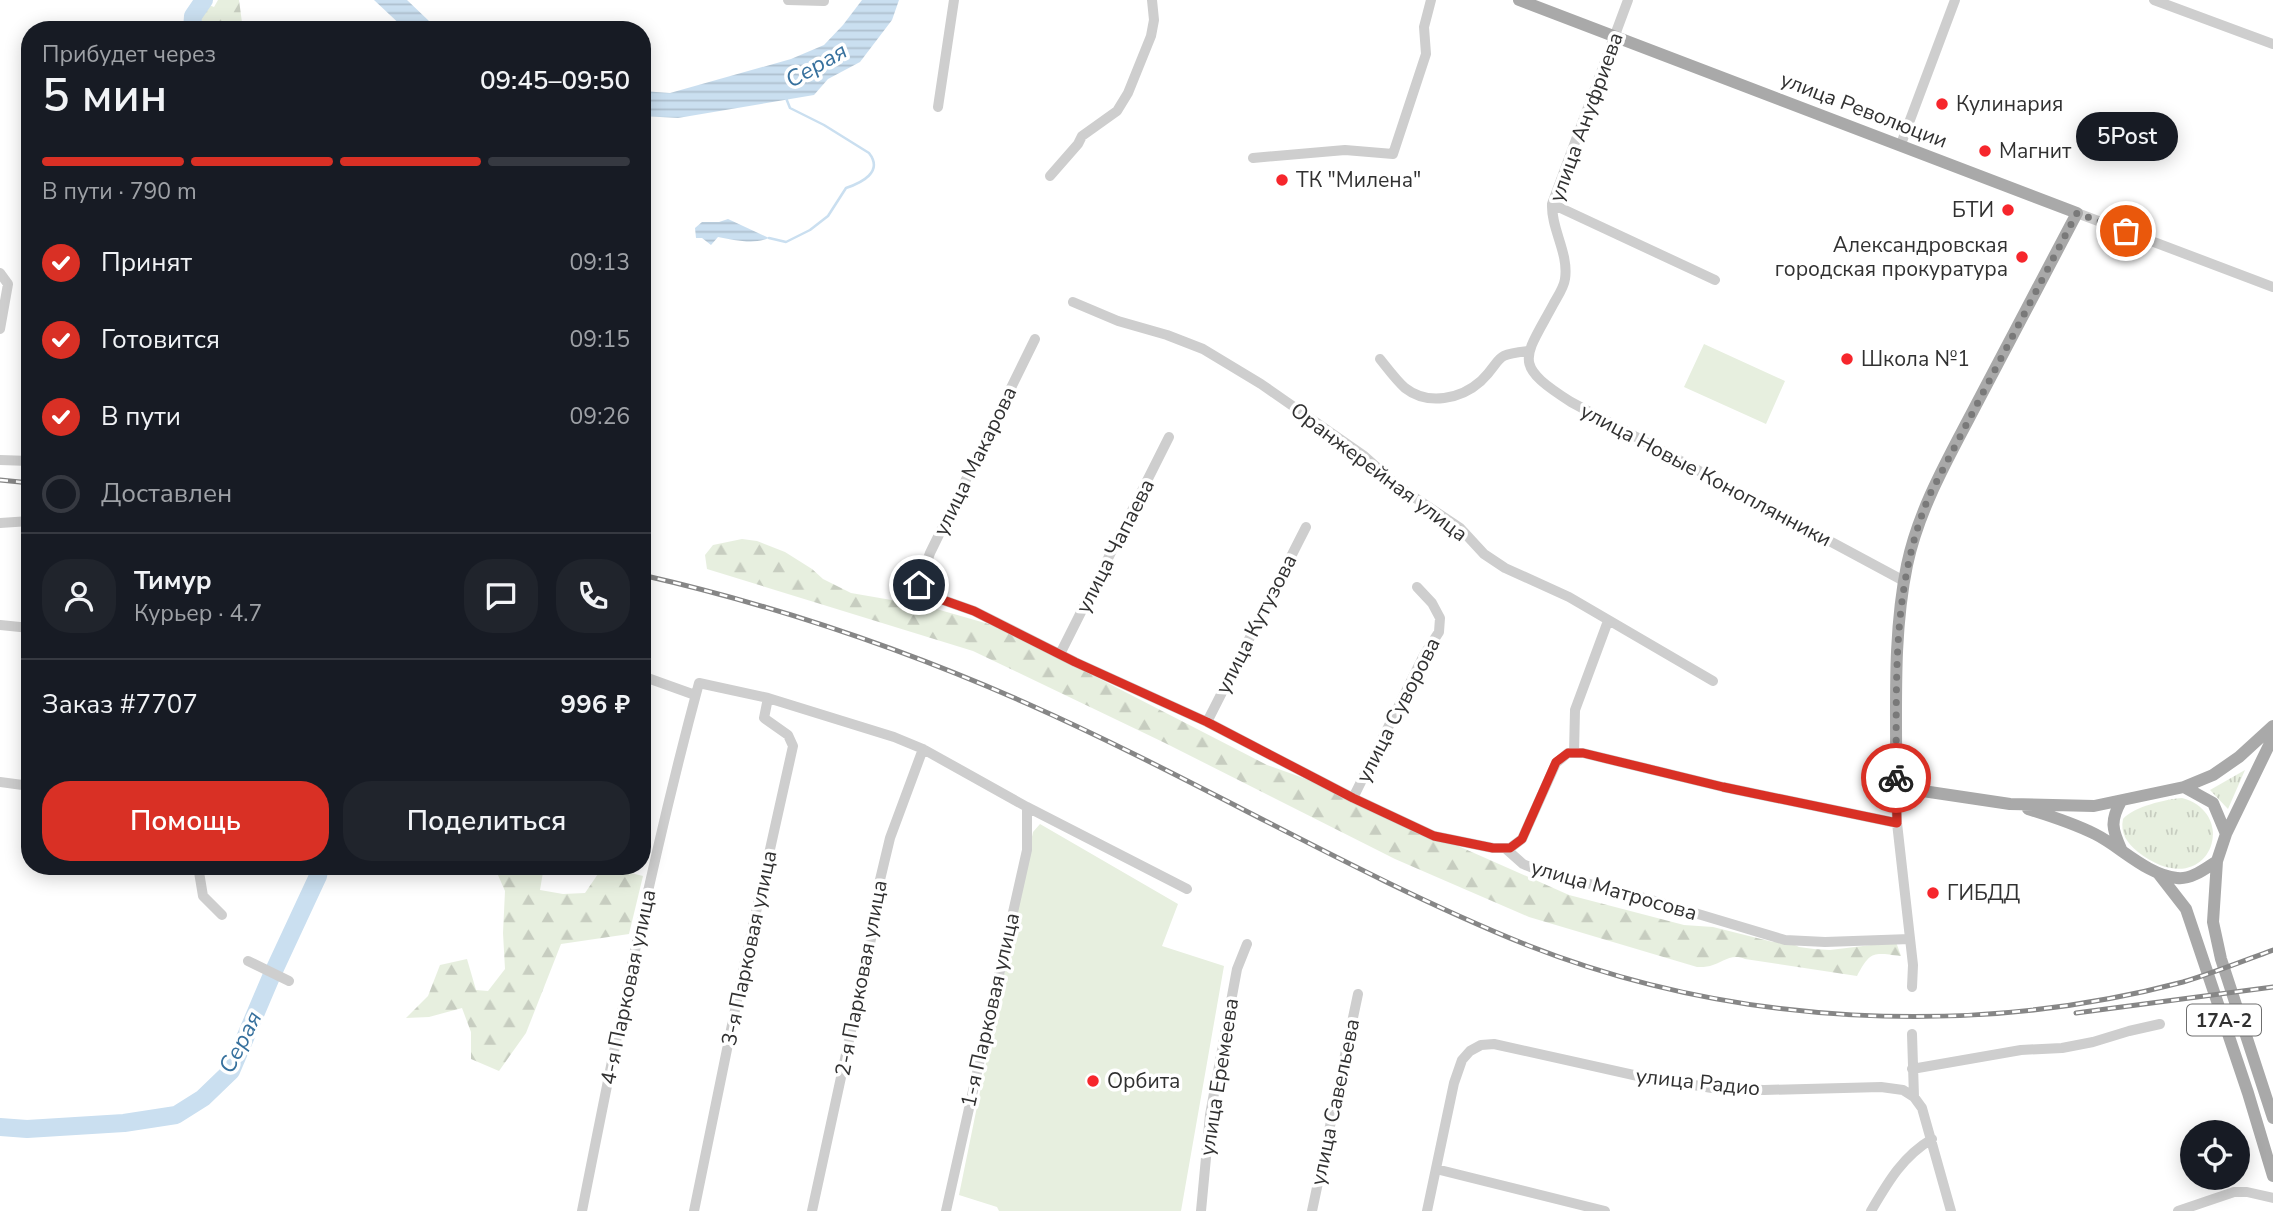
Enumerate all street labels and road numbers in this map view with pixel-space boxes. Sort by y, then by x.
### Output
street label: улица Ануфриева [1542,28,1630,206]
street label: улица Революции [1776,65,1952,155]
street label: улица Макарова [927,382,1023,540]
street label: Оранжерейная улица [1285,396,1473,548]
street label: улица Новые Коноплянники [1575,397,1837,553]
street label: улица Чапаева [1069,474,1161,618]
street label: улица Кутузова [1209,549,1303,699]
street label: улица Суворова [1349,633,1447,787]
street label: 3-я Парковая улица [715,848,783,1048]
street label: улица Матросова [1528,853,1700,927]
street label: 2-я Парковая улица [828,878,894,1078]
street label: 4-я Парковая улица [594,887,662,1087]
street label: 1-я Парковая улица [954,910,1026,1110]
street label: улица Еремеева [1193,996,1245,1158]
road number: 17А-2 [2187,1004,2261,1036]
street label: улица Савельева [1304,1016,1366,1188]
street label: улица Радио [1634,1062,1762,1102]

